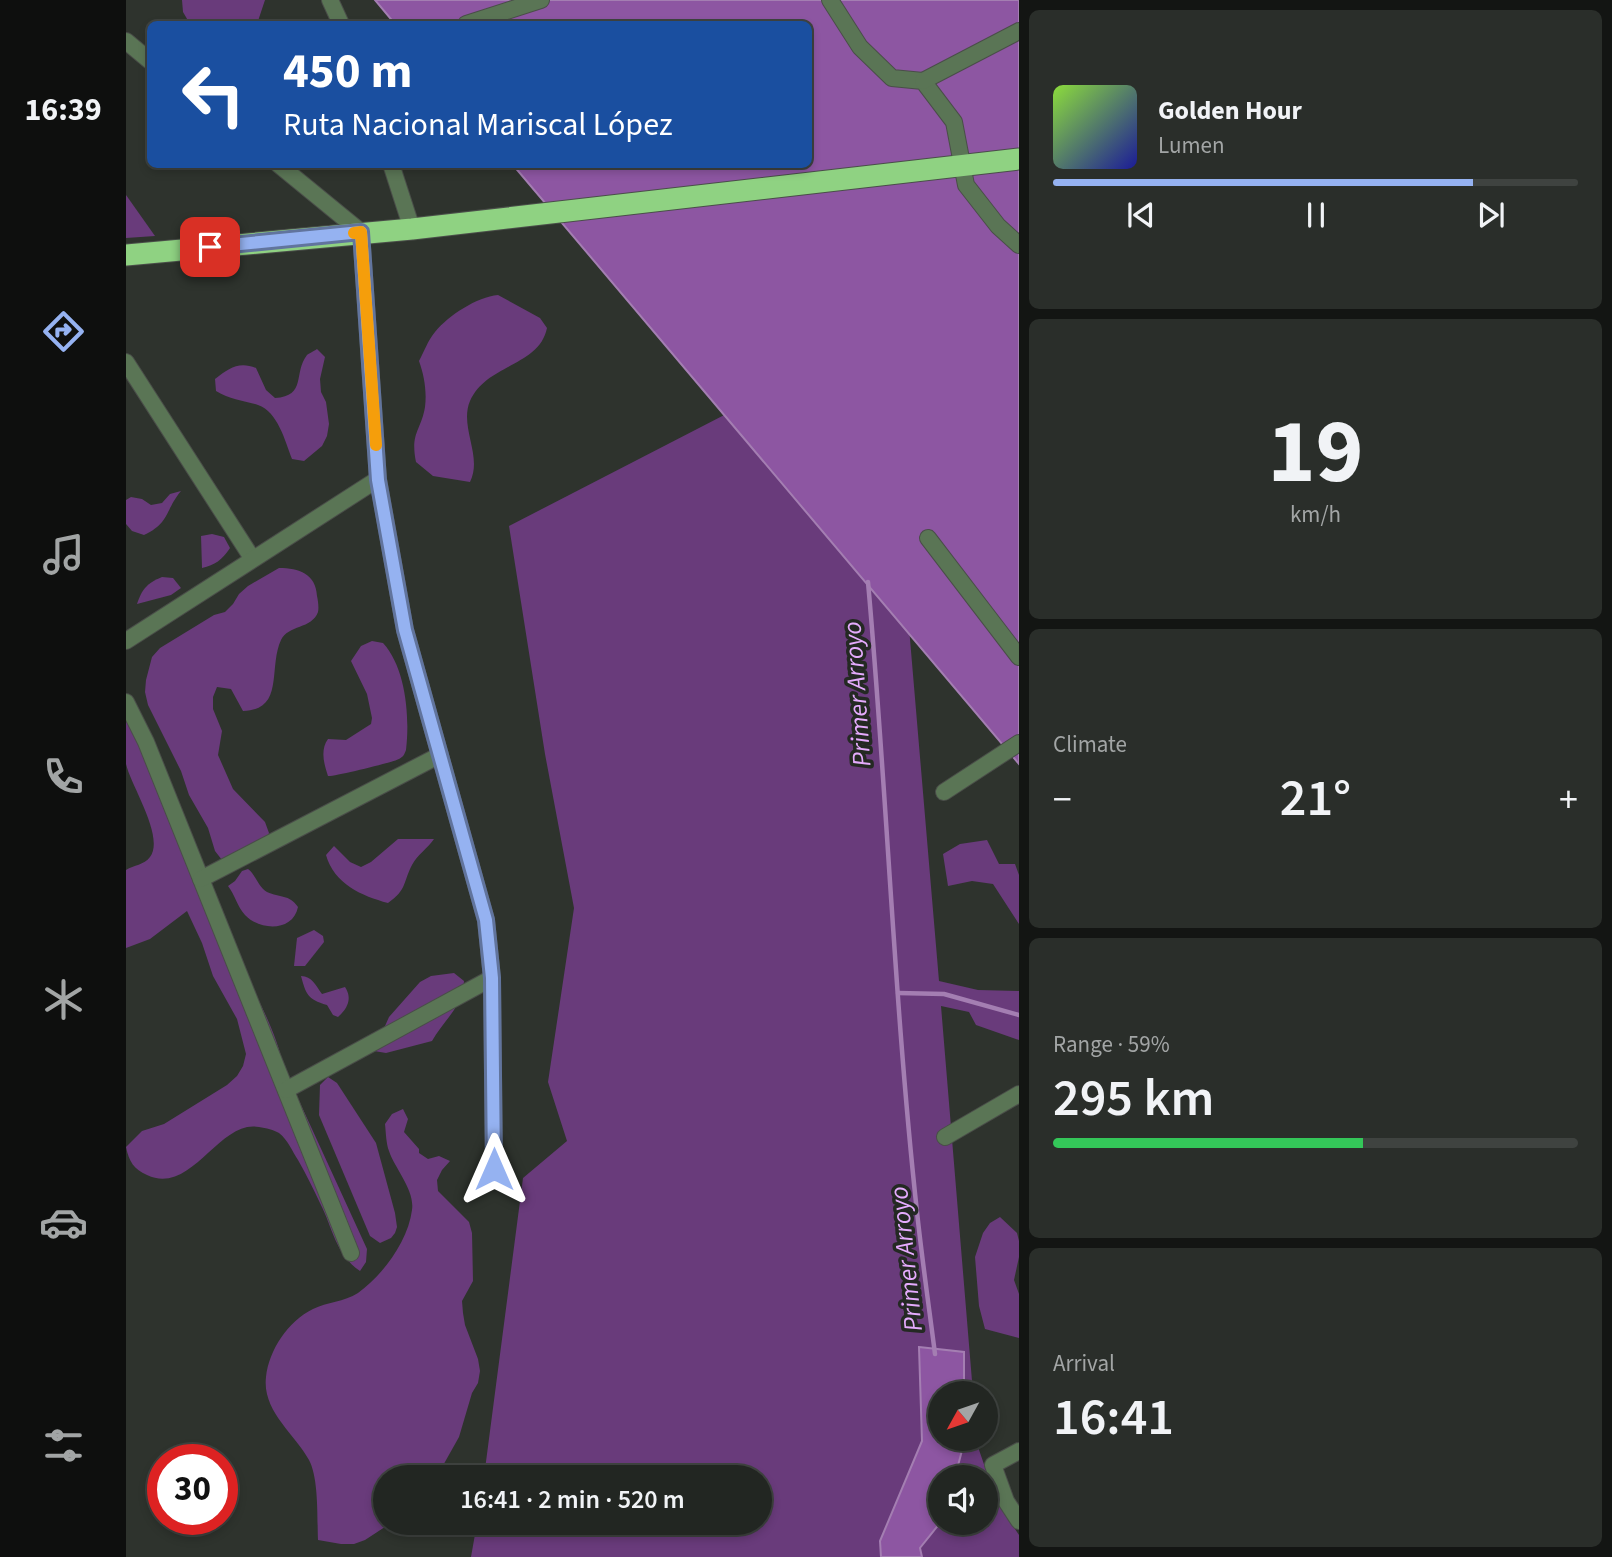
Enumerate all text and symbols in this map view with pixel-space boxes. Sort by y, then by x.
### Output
text: 450 m [283,37,412,107]
icon: left [168,49,259,140]
text: 16:39 [24,87,102,133]
text: Golden Hour [1158,92,1302,129]
text: Ruta Nacional Mariscal López [283,102,673,148]
text: Lumen [1158,129,1225,162]
icon: previous [1122,196,1160,234]
icon: pause [1297,196,1335,234]
icon: next [1472,196,1510,234]
pin [180,217,240,277]
icon: arrive [191,228,229,266]
icon: directions [39,307,88,356]
text: 19 [1267,388,1364,517]
text: km/h [1290,498,1341,531]
icon: music [39,530,88,579]
water label: Primer Arroyo [833,620,881,768]
text: Climate [1053,728,1127,761]
icon: phone [39,752,88,801]
text: 21° [1280,762,1351,836]
text: − [1053,773,1072,827]
text: + [1559,773,1578,827]
icon: climate [39,975,88,1024]
text: Range · 59% [1053,1028,1170,1061]
text: 295 km [1053,1062,1214,1136]
position arrow [457,1132,531,1206]
water label: Primer Arroyo [880,1185,932,1333]
icon: car [39,1198,88,1247]
text: Arrival [1053,1347,1115,1380]
north arrow [928,1381,998,1451]
map controls [928,1381,998,1535]
text: 16:41 [1053,1381,1174,1455]
icon: filters [39,1421,88,1470]
speed limit sign: 30 [147,1444,238,1535]
button: sound [928,1465,998,1535]
text: 16:41 · 2 min · 520 m [460,1481,685,1518]

